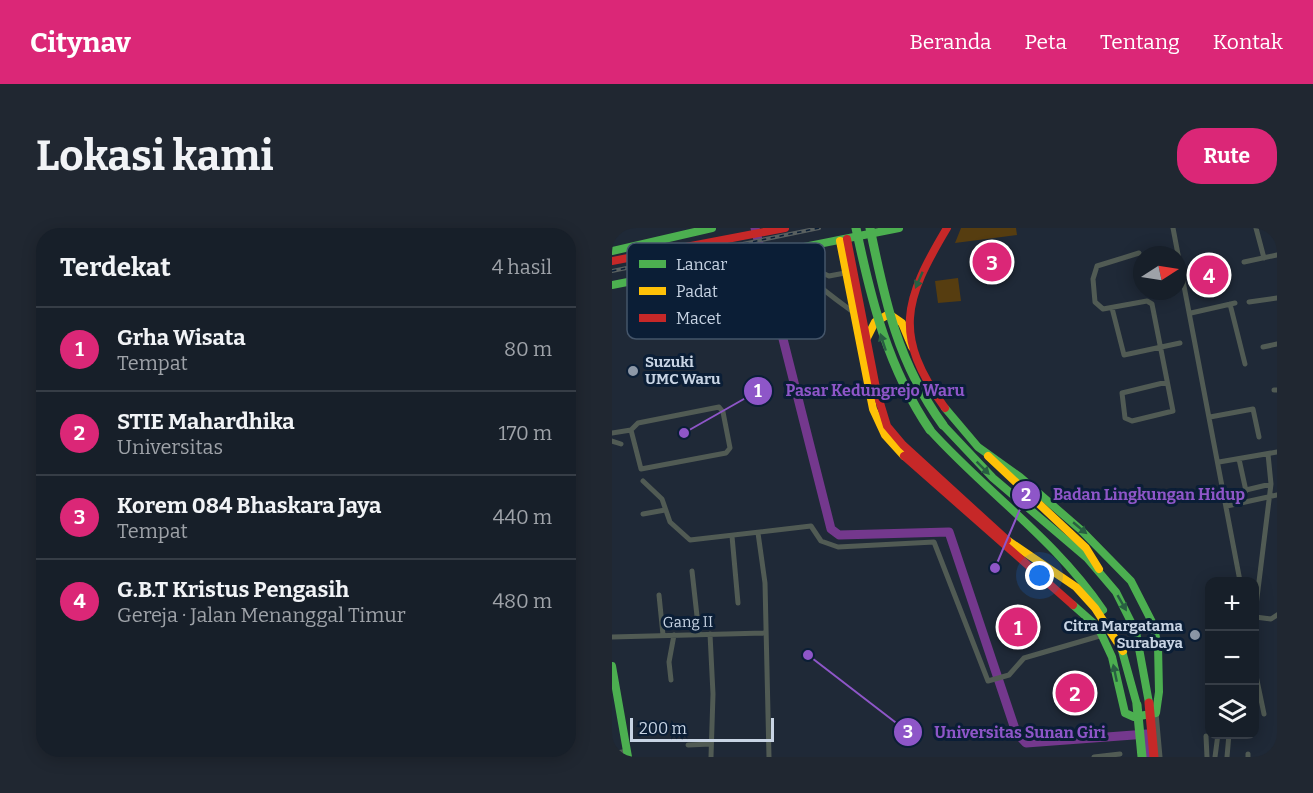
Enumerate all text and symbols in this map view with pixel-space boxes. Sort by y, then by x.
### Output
text: Citynav [30,26,131,59]
text: Beranda [910,29,991,55]
text: Peta [1024,29,1067,55]
text: Tentang [1100,29,1180,55]
text: Kontak [1213,29,1283,55]
button: Rute [1177,128,1277,184]
text: Lokasi kami [36,131,274,181]
pin: 3 [972,240,1012,285]
legend [627,243,825,339]
north arrow [1133,246,1187,300]
text: Terdekat [60,252,171,283]
pin: 4 [1190,252,1228,298]
text: 4 hasil [492,255,552,279]
text: Lancar [676,255,727,274]
one-way arrow [914,271,924,289]
text: Padat [676,282,718,301]
text: Macet [676,309,721,328]
text: Grha Wisata [117,324,246,351]
one-way arrow [878,333,887,351]
text: 1 [75,337,84,361]
text: 80 m [504,337,552,361]
text: Tempat [117,351,188,375]
place label: Suzuki UMC Waru [645,353,721,388]
marker: Suzuki UMC Waru [626,364,640,378]
callout: Pasar Kedungrejo Waru [743,374,977,408]
text: 1 [754,380,762,402]
text: Pasar Kedungrejo Waru [785,381,965,400]
text: STIE Mahardhika [117,408,295,435]
text: 2 [74,421,85,445]
text: 170 m [499,421,552,445]
text: Universitas [117,435,223,459]
one-way arrow [976,461,990,475]
callout: Badan Lingkungan Hidup [1011,478,1257,512]
text: 2 [1021,484,1031,506]
text: Badan Lingkungan Hidup [1053,485,1245,504]
text: Korem 084 Bhaskara Jaya [117,492,381,519]
text: 3 [74,505,85,529]
text: 440 m [493,505,552,529]
text: Tempat [117,519,188,543]
one-way arrow [1072,521,1087,534]
your location [1025,561,1054,590]
text: G.B.T Kristus Pengasih [117,576,349,603]
map controls [1205,577,1259,739]
button: + [1205,577,1259,631]
text: 4 [73,589,86,613]
text: 480 m [492,589,552,613]
one-way arrow [1117,595,1128,611]
text: Gereja · Jalan Menanggal Timur [117,603,406,627]
pin: 1 [998,604,1038,650]
street label: Gang II [663,613,713,631]
place label: Citra Margatama Surabaya [1064,617,1184,652]
marker: Citra Margatama Surabaya [1188,628,1202,642]
button: − [1205,631,1259,685]
one-way arrow [1110,664,1120,683]
pin: 2 [1056,670,1094,716]
button: layers [1205,685,1259,739]
scale bar [630,715,774,742]
callout: Universitas Sunan Giri [893,715,1118,749]
text: 200 m [639,719,687,738]
text: 3 [903,721,913,743]
text: Universitas Sunan Giri [934,723,1106,742]

